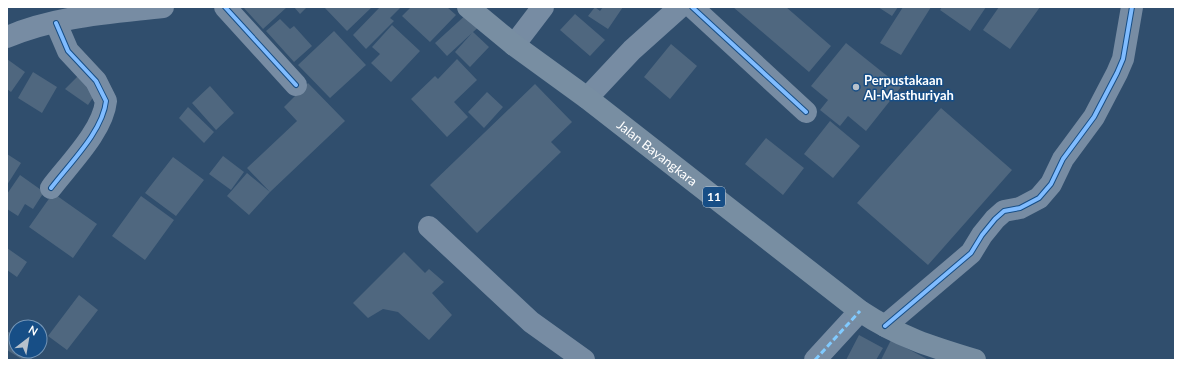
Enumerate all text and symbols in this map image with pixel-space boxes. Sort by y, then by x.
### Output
place label: Perpustakaan Al-Masthuriyah [863,72,954,103]
marker: Perpustakaan Al-Masthuriyah [851,82,861,92]
street label: Jalan Bayangkara [614,116,701,189]
road number: 11 [703,187,725,207]
north arrow [8,319,48,359]
text: N [26,322,40,338]

